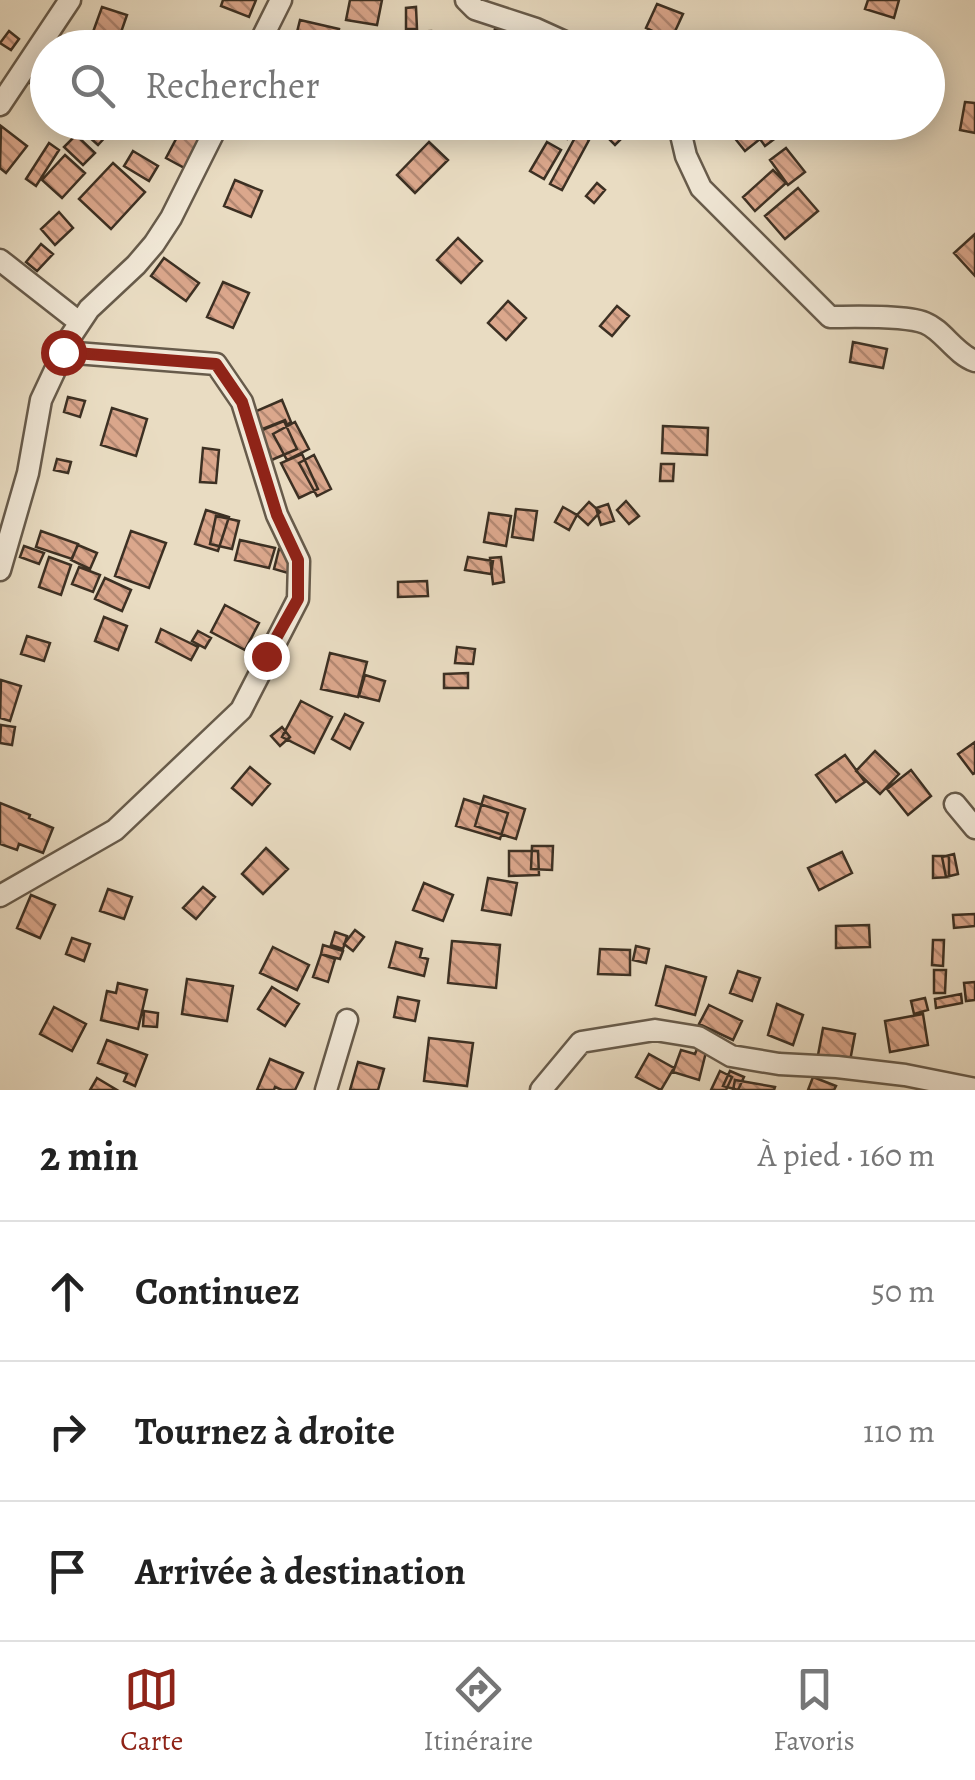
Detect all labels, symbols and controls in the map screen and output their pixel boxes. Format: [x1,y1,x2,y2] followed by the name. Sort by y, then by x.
[30,30,945,140] search box
[65,58,120,113] icon: search
[145,59,320,111] text: Rechercher
[41,330,87,376] route start
[244,634,290,680] route end
[40,1127,139,1184] text: 2 min
[758,1133,935,1177] text: À pied · 160 m
[40,1264,95,1319] icon: ahead
[135,1265,300,1317] text: Continuez
[871,1269,935,1313] text: 50 m
[40,1404,95,1459] icon: right
[135,1405,395,1457] text: Tournez à droite
[863,1409,935,1453] text: 110 m
[40,1544,95,1599] icon: arrive
[135,1545,466,1597] text: Arrivée à destination
[120,1662,183,1760] tab: Carte
[424,1662,533,1760] tab: Itinéraire
[773,1662,855,1760] tab: Favoris

